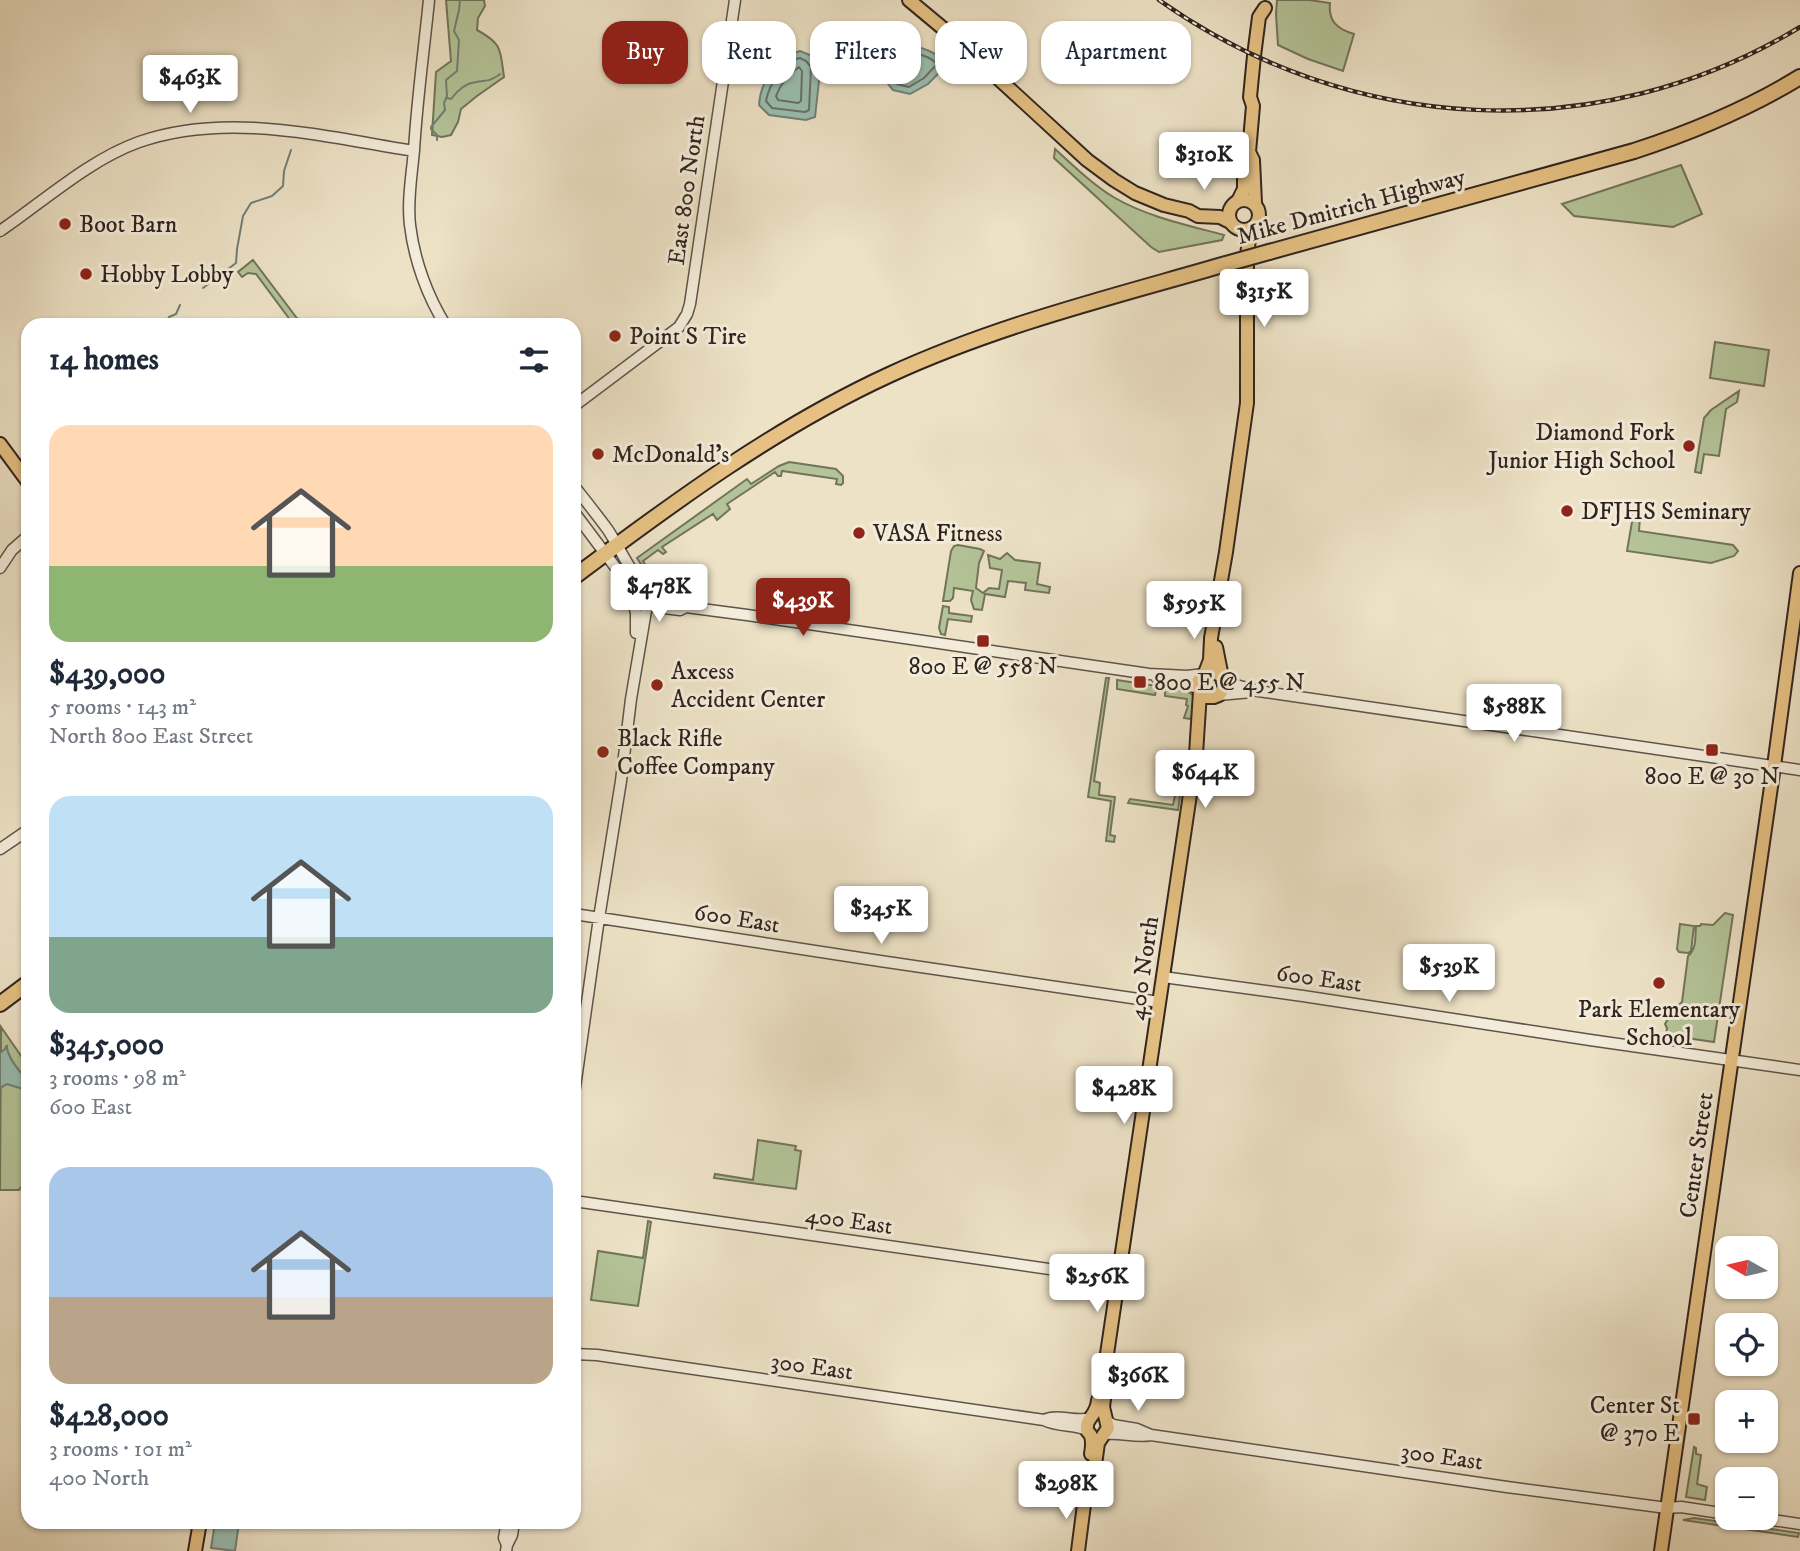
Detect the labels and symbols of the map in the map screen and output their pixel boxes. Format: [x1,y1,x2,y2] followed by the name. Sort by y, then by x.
[141,55,239,115] pin: $463K
[662,113,712,267] street label: East 800 North
[1155,132,1253,192] pin: $310K
[1234,162,1469,252] street label: Mike Dmitrich Highway
[79,210,178,240] place label: Boot Barn
[57,216,73,232] marker: Boot Barn
[100,260,234,290] place label: Hobby Lobby
[78,266,94,282] marker: Hobby Lobby
[1215,270,1313,329] pin: $315K
[629,322,746,352] place label: Point S Tire
[607,328,623,344] marker: Point S Tire
[1486,418,1676,476] place label: Diamond Fork Junior High School
[1681,438,1697,454] marker: Diamond Fork Junior High School
[612,440,729,470] place label: McDonald's
[590,446,606,462] marker: McDonald's
[1581,497,1751,527] place label: DFJHS Seminary
[1559,503,1575,519] marker: DFJHS Seminary
[872,519,1002,549] place label: VASA Fitness
[851,525,867,541] marker: VASA Fitness
[610,564,708,624] pin: $478K
[754,578,852,638] pin: $439K
[1145,582,1243,641] pin: $595K
[975,633,991,649] marker: 800 E @ 558 N
[908,652,1058,682] place label: 800 E @ 558 N
[671,657,825,715] place label: Axcess Accident Center
[1154,668,1305,698] place label: 800 E @ 455 N
[1132,674,1148,690] marker: 800 E @ 455 N
[649,677,665,693] marker: Axcess Accident Center
[1465,684,1563,744] pin: $588K
[617,724,775,782] place label: Black Rifle Coffee Company
[1704,742,1720,758] marker: 800 E @ 30 N
[595,744,611,760] marker: Black Rifle Coffee Company
[1156,750,1254,810] pin: $644K
[1644,762,1780,792] place label: 800 E @ 30 N
[832,886,930,946] pin: $345K
[692,897,782,941] street label: 600 East
[1122,914,1166,1022] street label: 400 North
[1400,944,1498,1004] pin: $539K
[1274,958,1364,1000] street label: 600 East
[1651,975,1667,991] marker: Park Elementary School
[1578,995,1741,1053] place label: Park Elementary School
[1075,1066,1173,1126] pin: $428K
[1673,1090,1721,1220] street label: Center Street
[803,1200,895,1242] street label: 400 East
[1715,1236,1778,1298] north arrow
[1048,1254,1146,1314] pin: $256K
[769,1346,855,1388] street label: 300 East
[1089,1354,1187,1413] pin: $366K
[1590,1391,1680,1449] place label: Center St @ 370 E
[1686,1411,1702,1427] marker: Center St @ 370 E
[1399,1436,1485,1478] street label: 300 East
[1017,1462,1115,1521] pin: $298K

